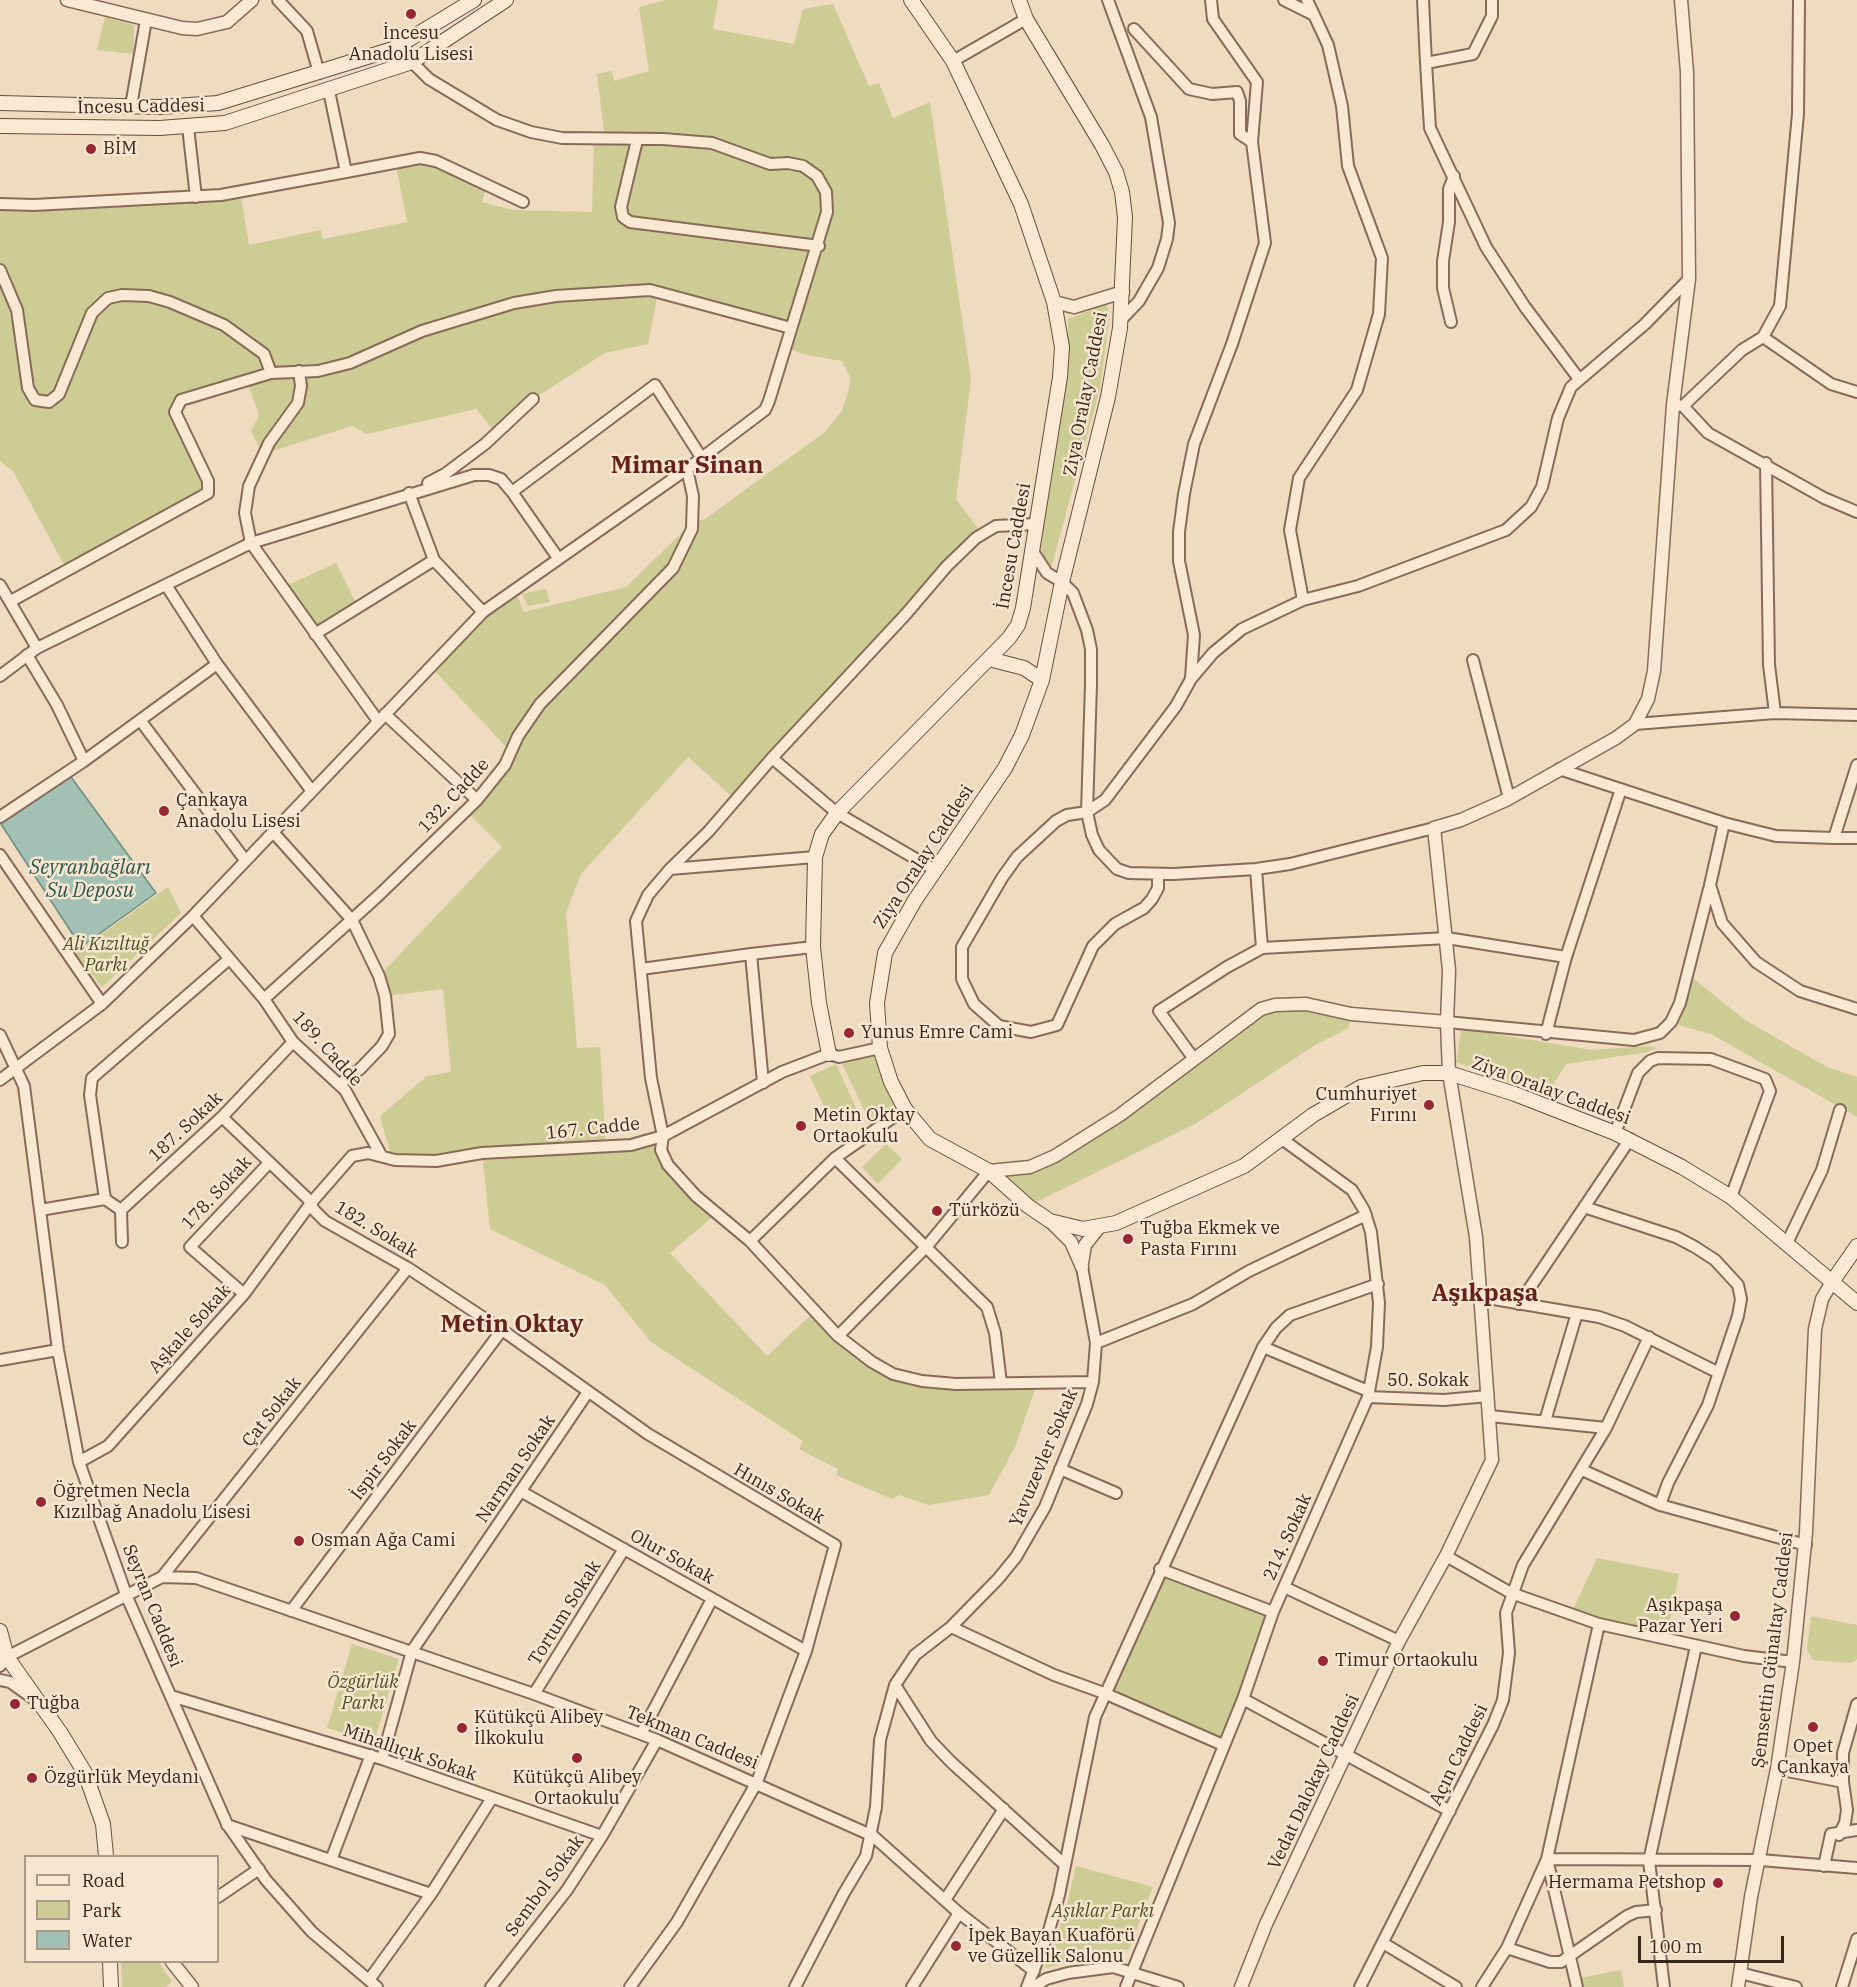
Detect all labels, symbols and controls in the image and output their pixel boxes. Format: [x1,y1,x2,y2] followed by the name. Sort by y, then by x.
[404,7,418,21] marker: İncesu Anadolu Lisesi
[349,23,473,66] place label: İncesu Anadolu Lisesi
[77,95,205,119] street label: İncesu Caddesi
[103,138,137,160] place label: BİM
[84,142,98,156] marker: BİM
[1059,310,1113,478] street label: Ziya Oralay Caddesi
[611,452,763,480] district label: Mimar Sinan
[992,481,1036,611] street label: İncesu Caddesi
[414,754,494,838] street label: 132. Cadde
[869,781,979,933] street label: Ziya Oralay Caddesi
[176,790,301,832] place label: Çankaya Anadolu Lisesi
[157,804,171,818] marker: Çankaya Anadolu Lisesi
[29,856,151,903] water label: Seyranbağları Su Deposu
[63,934,149,976] park label: Ali Kızıltuğ Parkı
[287,1007,367,1091] street label: 189. Cadde
[861,1022,1013,1044] place label: Yunus Emre Cami
[842,1026,856,1040] marker: Yunus Emre Cami
[1469,1052,1633,1130] street label: Ziya Oralay Caddesi
[1316,1084,1417,1126] place label: Cumhuriyet Fırını
[145,1087,227,1167] street label: 187. Sokak
[1422,1098,1436,1112] marker: Cumhuriyet Fırını
[813,1105,915,1148] place label: Metin Oktay Ortaokulu
[545,1113,641,1145] street label: 167. Cadde
[794,1119,808,1133] marker: Metin Oktay Ortaokulu
[177,1152,257,1234] street label: 178. Sokak
[331,1197,421,1263] street label: 182. Sokak
[949,1200,1020,1222] place label: Türközü
[930,1204,944,1218] marker: Türközü
[1140,1218,1280,1260] place label: Tuğba Ekmek ve Pasta Fırını
[1121,1232,1135,1246] marker: Tuğba Ekmek ve Pasta Fırını
[144,1280,236,1378] street label: Aşkale Sokak
[1432,1280,1538,1308] district label: Aşıkpaşa
[441,1311,583,1339] district label: Metin Oktay
[1387,1370,1469,1392] street label: 50. Sokak
[238,1373,306,1451] street label: Çat Sokak
[1005,1386,1083,1530] street label: Yavuzevler Sokak
[472,1411,560,1527] street label: Narman Sokak
[347,1415,421,1505] street label: İspir Sokak
[730,1459,828,1529] street label: Hınıs Sokak
[53,1481,251,1524] place label: Öğretmen Necla Kızılbağ Anadolu Lisesi
[1259,1490,1317,1584] street label: 214. Sokak
[34,1495,48,1509] marker: Öğretmen Necla Kızılbağ Anadolu Lisesi
[626,1525,718,1589] street label: Olur Sokak
[311,1530,456,1552] place label: Osman Ağa Cami
[1748,1531,1798,1769] street label: Şemsettin Günaltay Caddesi
[292,1534,306,1548] marker: Osman Ağa Cami
[118,1541,186,1671] street label: Seyran Caddesi
[524,1557,606,1669] street label: Tortum Sokak
[1638,1595,1723,1638] place label: Aşıkpaşa Pazar Yeri
[1728,1609,1742,1623] marker: Aşıkpaşa Pazar Yeri
[1335,1650,1478,1672] place label: Timur Ortaokulu
[1316,1654,1330,1668] marker: Timur Ortaokulu
[327,1672,399,1714] park label: Özgürlük Parkı
[1264,1691,1364,1873] street label: Vedat Dalokay Caddesi
[27,1693,80,1715] place label: Tuğba
[8,1697,22,1711] marker: Tuğba
[1425,1701,1493,1809] street label: Açın Caddesi
[623,1702,761,1774] street label: Tekman Caddesi
[474,1707,603,1750] place label: Kütükçü Alibey İlkokulu
[340,1720,480,1786] street label: Mihallıçık Sokak
[1806,1720,1820,1734] marker: Opet Çankaya
[455,1721,469,1735] marker: Kütükçü Alibey İlkokulu
[1777,1736,1849,1778] place label: Opet Çankaya
[570,1751,584,1765] marker: Kütükçü Alibey Ortaokulu
[44,1767,199,1789] place label: Özgürlük Meydanı
[512,1767,642,1810] place label: Kütükçü Alibey Ortaokulu
[25,1771,39,1785] marker: Özgürlük Meydanı
[501,1831,589,1941] street label: Sembol Sokak
[24,1855,219,1963] legend
[82,1869,125,1892] text: Road
[1548,1872,1706,1894] place label: Hermama Petshop
[1711,1876,1725,1890] marker: Hermama Petshop
[82,1899,121,1922] text: Park
[1052,1901,1154,1923] park label: Aşıklar Parkı
[1641,1924,1786,1962] scale bar
[968,1925,1135,1968] place label: İpek Bayan Kuaförü ve Güzellik Salonu
[82,1929,132,1952] text: Water
[1649,1935,1703,1958] text: 100 m
[949,1939,963,1953] marker: İpek Bayan Kuaförü ve Güzellik Salonu

